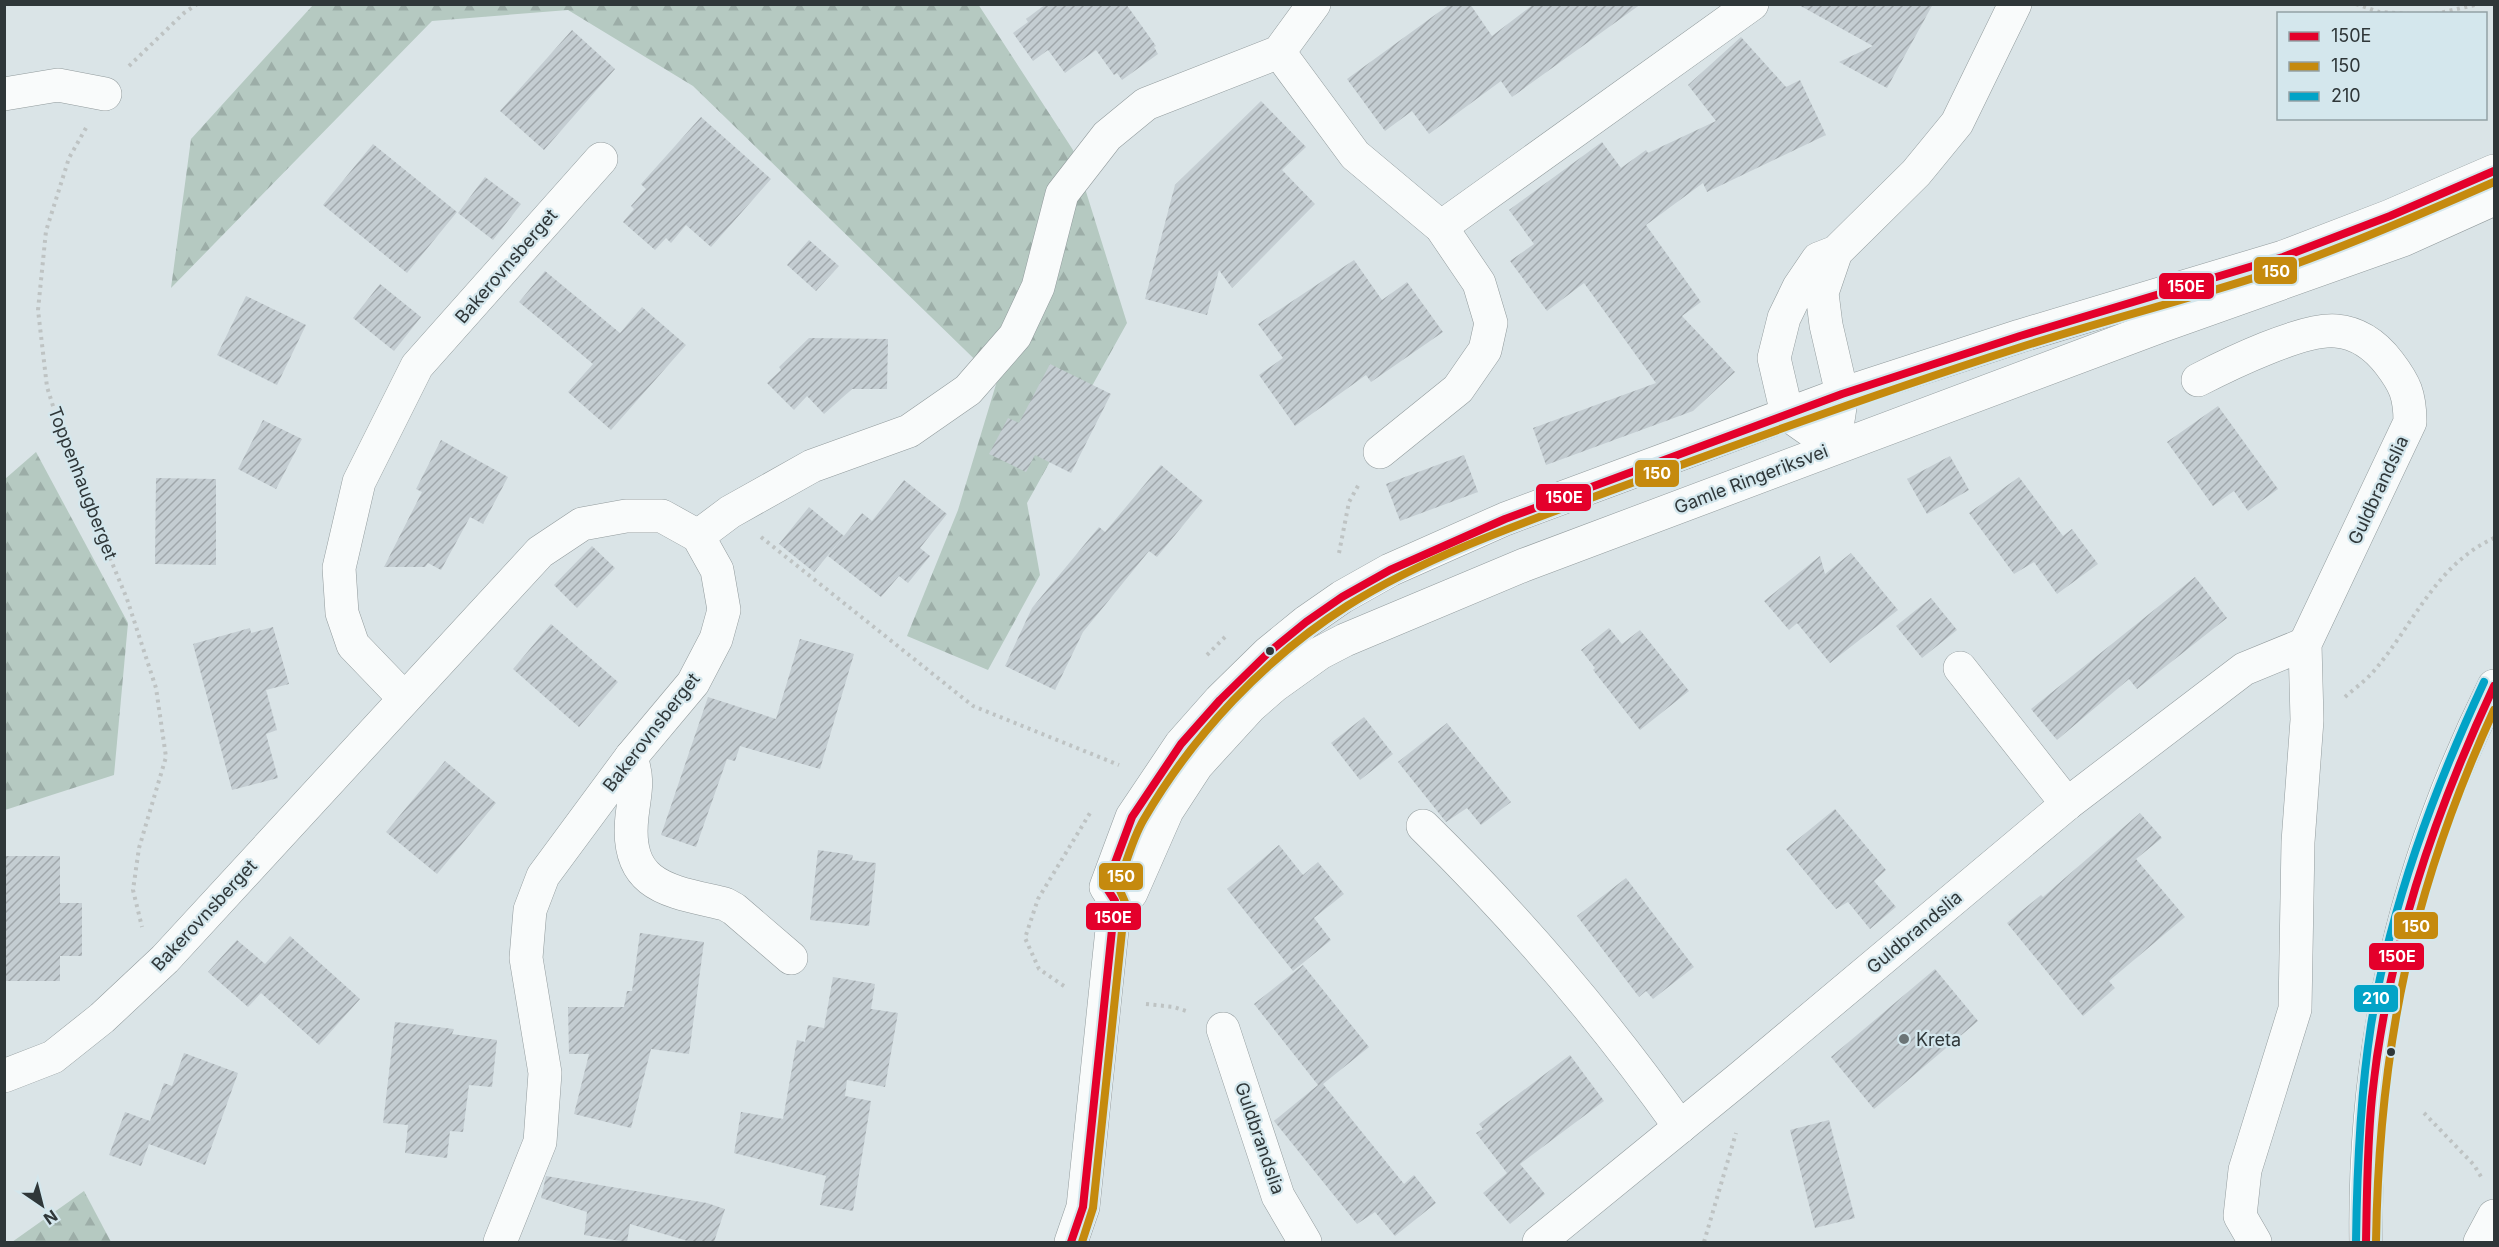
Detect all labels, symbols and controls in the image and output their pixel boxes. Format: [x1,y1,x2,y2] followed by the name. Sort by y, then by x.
[2277,12,2487,120] legend
[2331,25,2371,46] text: 150E
[2331,55,2361,76] text: 150
[2331,85,2361,106] text: 210
[451,205,561,327] street label: Bakerovnsberget
[2253,256,2298,285] line badge: 150
[2262,261,2290,281] text: 150
[2158,272,2215,300] line badge: 150E
[2167,276,2205,296] text: 150E
[44,404,122,562] street label: Toppenhaugberget
[2344,432,2412,548] street label: Guldbrandslia
[1671,440,1831,518] street label: Gamle Ringeriksvei
[1634,459,1680,488] line badge: 150
[1643,463,1671,483] text: 150
[1535,483,1592,512] line badge: 150E
[1545,487,1583,507] text: 150E
[1264,645,1276,657] unlabelled marker
[598,669,704,795] street label: Bakerovnsberget
[147,855,261,975] street label: Bakerovnsberget
[1098,862,1144,891] line badge: 150
[1107,866,1135,886] text: 150
[1862,886,1966,978] street label: Guldbrandslia
[1085,902,1142,931] line badge: 150E
[1094,907,1132,927] text: 150E
[2393,911,2439,940] line badge: 150
[2402,916,2430,936] text: 150
[2368,942,2425,971] line badge: 150E
[2378,946,2416,966] text: 150E
[2353,984,2399,1013] line badge: 210
[2362,988,2390,1008] text: 210
[1916,1029,1961,1050] place label: Kreta
[1897,1032,1911,1046] marker: Kreta
[2385,1046,2397,1058] unlabelled marker
[1231,1079,1289,1197] street label: Guldbrandslia
[12,1175,72,1235] north arrow
[40,1206,61,1229] text: N

